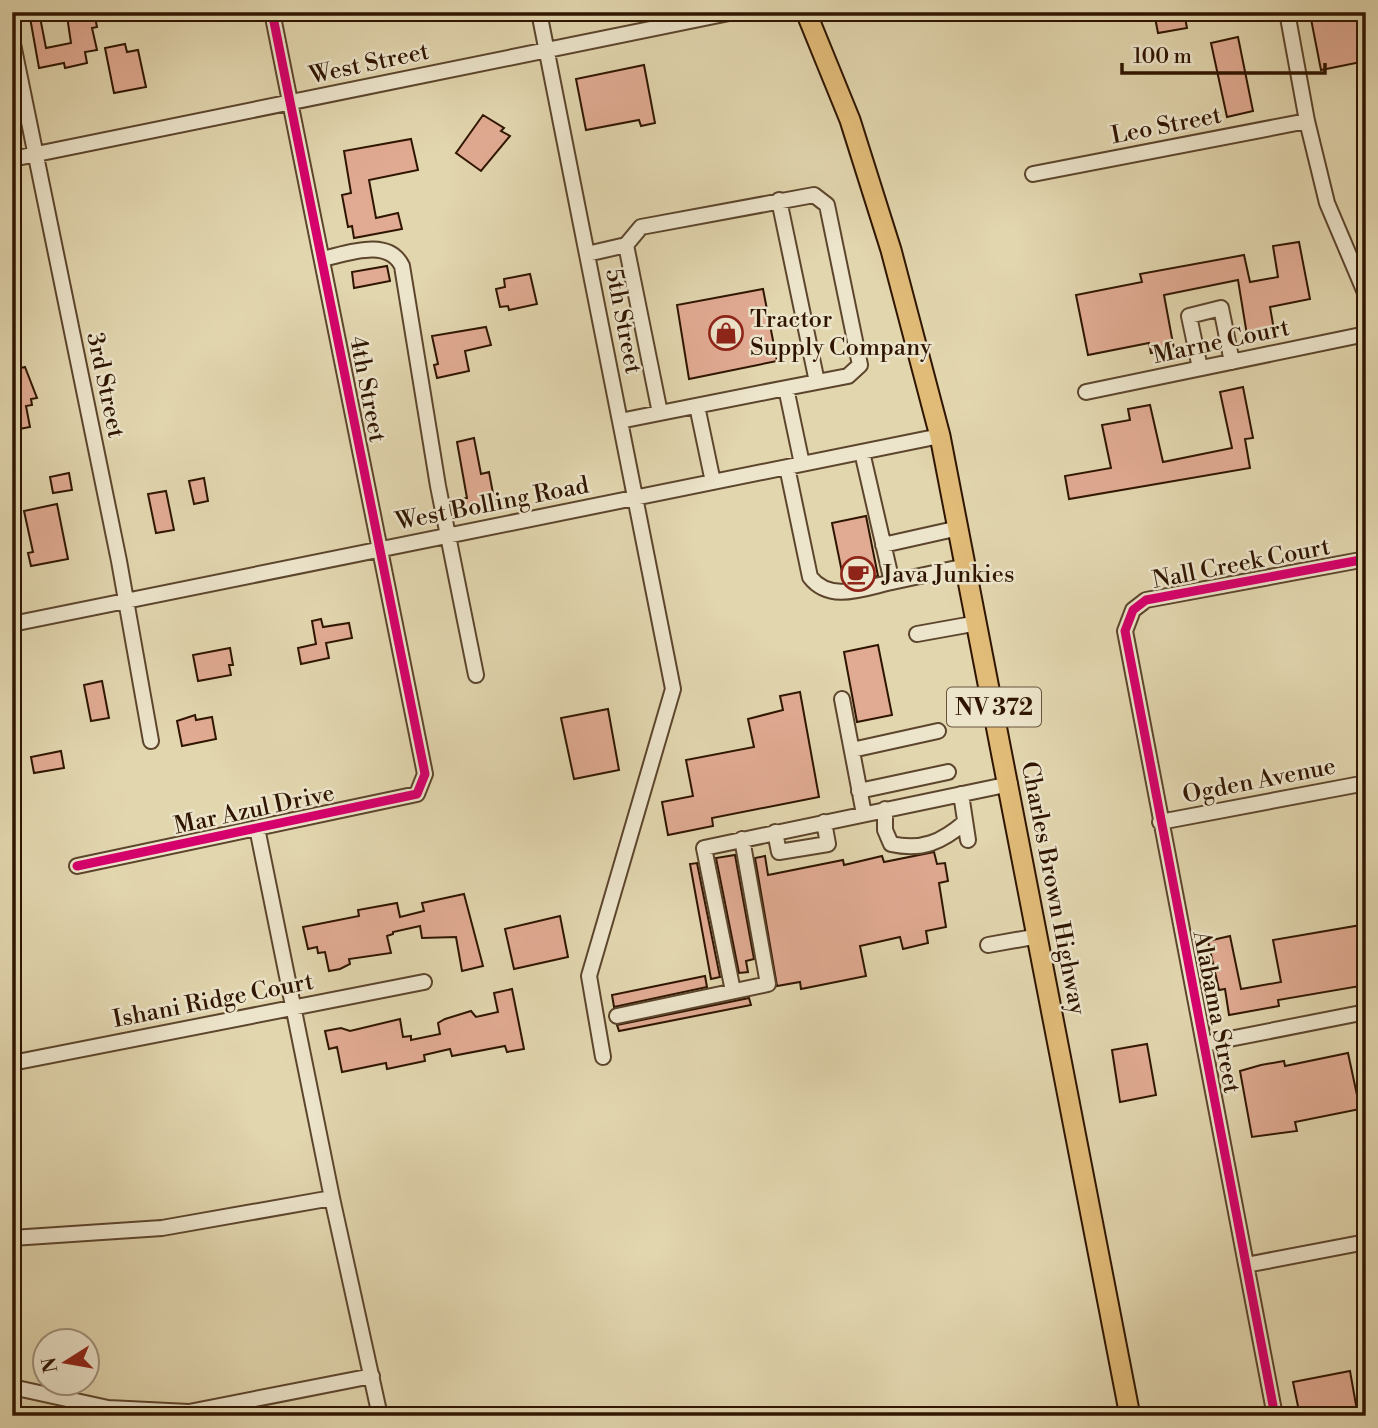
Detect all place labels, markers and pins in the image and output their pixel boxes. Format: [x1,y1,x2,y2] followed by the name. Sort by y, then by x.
[750,305,932,363] place label: Tractor Supply Company
[707,314,745,352] shop icon: Tractor Supply Company
[839,555,877,593] cafe icon: Java Junkies
[881,560,1014,590] place label: Java Junkies

